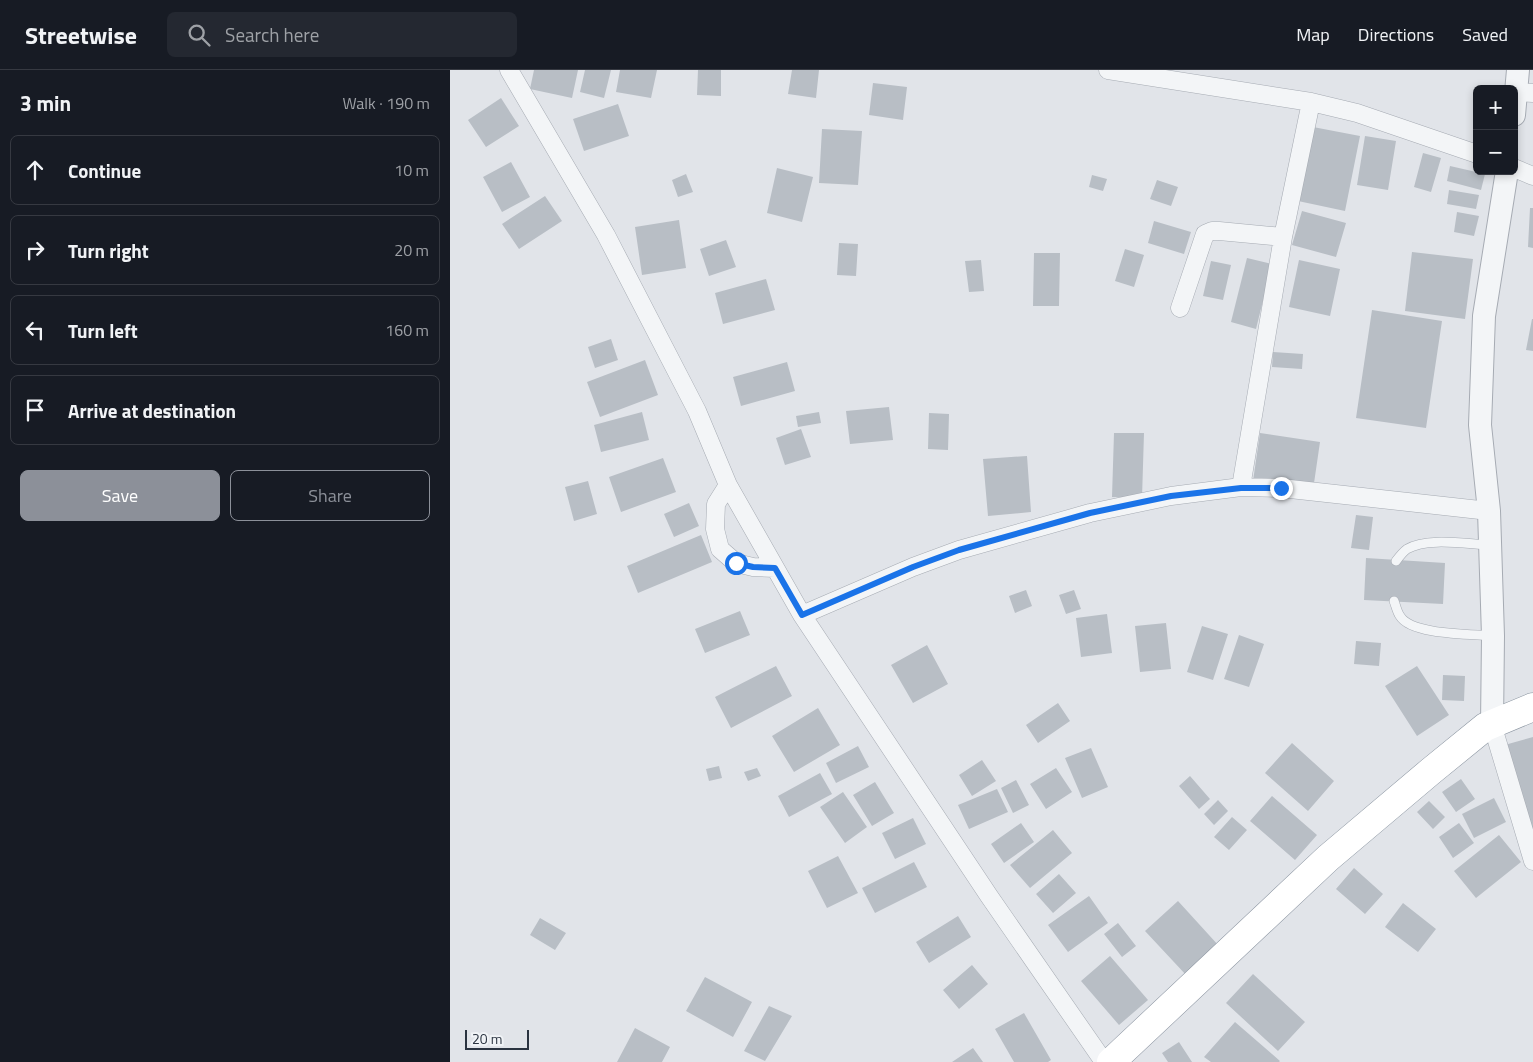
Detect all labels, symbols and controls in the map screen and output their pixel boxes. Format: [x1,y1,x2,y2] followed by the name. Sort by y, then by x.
[167,12,517,57] search box
[25,17,137,53] text: Streetwise
[225,20,319,49] text: Search here
[185,21,213,49] icon: search
[1296,21,1330,48] text: Map
[1358,21,1434,48] text: Directions
[1462,21,1508,48] text: Saved
[1473,85,1518,175] map controls
[1473,85,1518,130] button: +
[20,87,71,119] text: 3 min
[342,91,430,115] text: Walk · 190 m
[1473,130,1518,175] button: −
[21,156,49,184] icon: ahead
[68,156,141,185] text: Continue
[394,158,429,182] text: 10 m
[21,236,49,264] icon: right
[68,236,149,265] text: Turn right
[394,238,429,262] text: 20 m
[21,316,49,344] icon: left
[68,316,138,345] text: Turn left
[385,318,429,342] text: 160 m
[21,396,49,424] icon: arrive
[68,396,236,425] text: Arrive at destination
[20,470,220,521] button: Save
[230,470,430,521] button: Share
[1270,477,1293,500] route end
[725,552,748,575] route start
[465,1027,529,1050] scale bar
[472,1028,502,1049] text: 20 m

